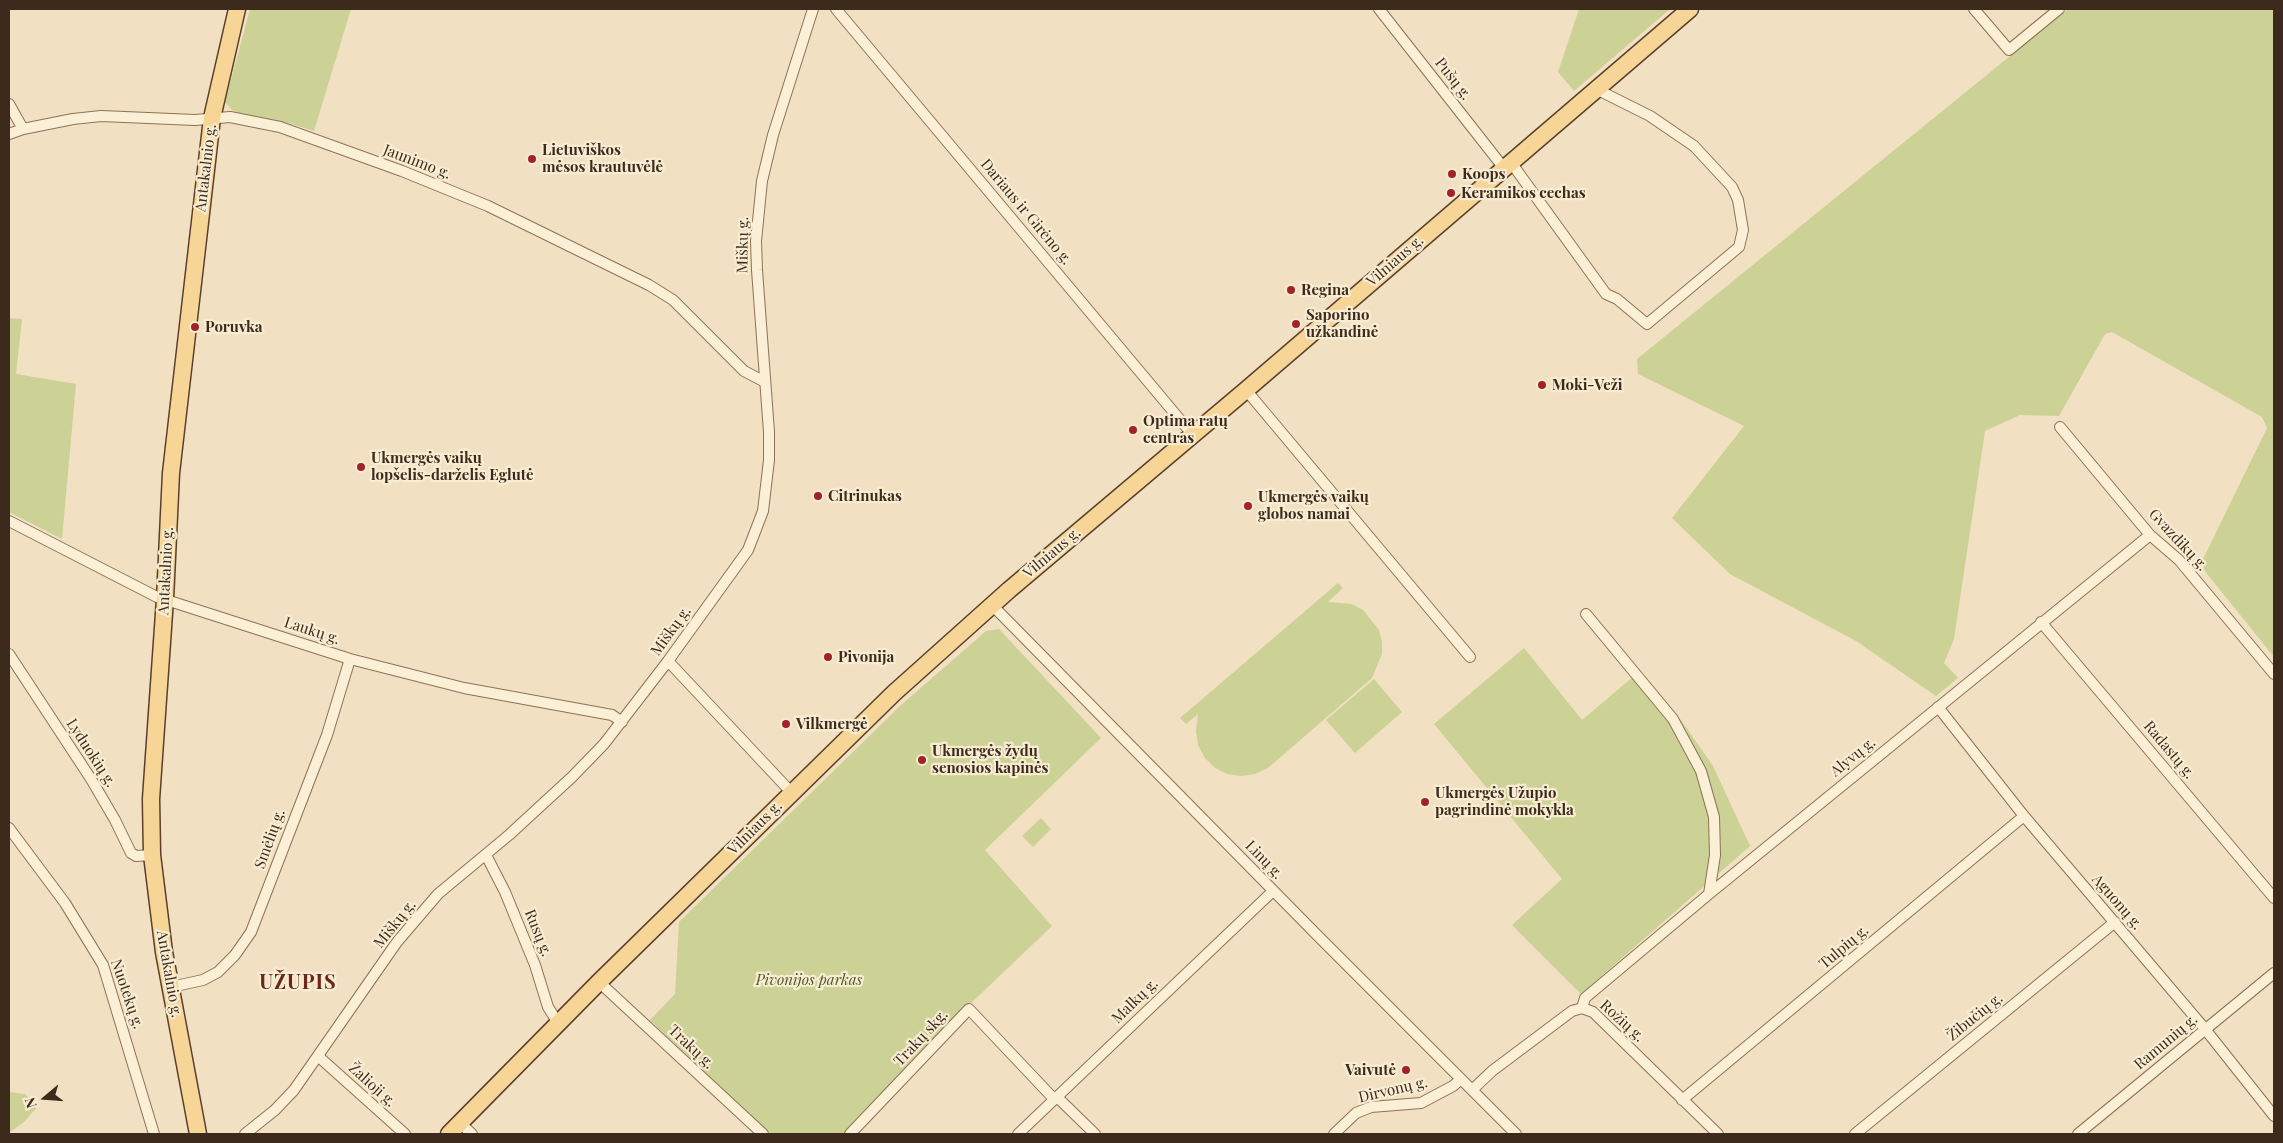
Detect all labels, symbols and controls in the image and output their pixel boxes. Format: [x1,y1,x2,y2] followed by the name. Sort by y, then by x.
[1431,54,1475,104] street label: Pušų g.
[192,123,220,213] street label: Antakalnio g.
[381,141,453,183] street label: Jaunimo g.
[542,141,663,176] place label: Lietuviškos mėsos krautuvėlė
[526,153,538,165] marker: Lietuviškos mėsos krautuvėlė
[977,156,1075,268] street label: Dariaus ir Girėno g.
[1462,165,1505,183] place label: Koops
[1446,168,1458,180] marker: Koops
[1461,184,1586,202] place label: Keramikos cechas
[1445,187,1457,199] marker: Keramikos cechas
[734,217,752,273] street label: Miškų g.
[1363,231,1427,291] street label: Vilniaus g.
[1301,281,1349,299] place label: Regina
[1285,284,1297,296] marker: Regina
[1306,306,1378,341] place label: Saporino užkandinė
[205,318,263,336] place label: Poruvka
[1290,318,1302,330] marker: Saporino užkandinė
[189,321,201,333] marker: Poruvka
[1552,376,1623,394] place label: Moki-Veži
[1536,379,1548,391] marker: Moki-Veži
[1143,412,1228,447] place label: Optima ratų centras
[1127,424,1139,436] marker: Optima ratų centras
[371,449,534,484] place label: Ukmergės vaikų lopšelis-darželis Eglutė
[355,461,367,473] marker: Ukmergės vaikų lopšelis-darželis Eglutė
[828,487,902,505] place label: Citrinukas
[1258,488,1369,523] place label: Ukmergės vaikų globos namai
[812,490,824,502] marker: Citrinukas
[1242,500,1254,512] marker: Ukmergės vaikų globos namai
[2145,505,2211,575] street label: Gvazdikų g.
[1020,524,1084,582] street label: Vilniaus g.
[155,527,177,615] street label: Antakalnio g.
[647,603,695,659] street label: Miškų g.
[282,614,342,648] street label: Laukų g.
[838,648,894,666] place label: Pivonija
[822,651,834,663] marker: Pivonija
[796,715,868,733] place label: Vilkmergė
[62,716,120,790] street label: Lyduokių g.
[780,718,792,730] marker: Vilkmergė
[2140,718,2198,782] street label: Radastų g.
[1827,733,1879,781] street label: Alyvų g.
[932,742,1049,777] place label: Ukmergės žydų senosios kapinės
[916,754,928,766] marker: Ukmergės žydų senosios kapinės
[1435,784,1574,819] place label: Ukmergės Užupio pagrindinė mokykla
[1419,796,1431,808] marker: Ukmergės Užupio pagrindinė mokykla
[724,797,786,859] street label: Vilniaus g.
[251,807,289,871] street label: Smėlių g.
[1241,837,1287,883] street label: Linų g.
[2088,871,2146,933] street label: Aguonų g.
[370,896,420,952] street label: Miškų g.
[520,907,556,959] street label: Rusų g.
[1816,921,1872,973] street label: Tulpių g.
[152,929,186,1019] street label: Antakalnio g.
[107,957,147,1031] street label: Nuotekų g.
[258,971,338,995] district label: UŽUPIS
[756,971,862,989] park label: Pivonijos parkas
[1108,975,1162,1027] street label: Malkų g.
[1944,989,2006,1045] street label: Žibučių g.
[1596,996,1648,1046] street label: Rožių g.
[890,1006,952,1070] street label: Trakų skg.
[2131,1010,2201,1074] street label: Ramunių g.
[664,1021,718,1073] street label: Trakų g.
[345,1059,399,1111] street label: Žalioji g.
[1345,1061,1396,1079] place label: Vaivutė
[1400,1064,1412,1076] marker: Vaivutė
[20,1073,70,1123] north arrow
[1357,1073,1429,1107] street label: Dirvonų g.
[20,1095,41,1111] text: N

